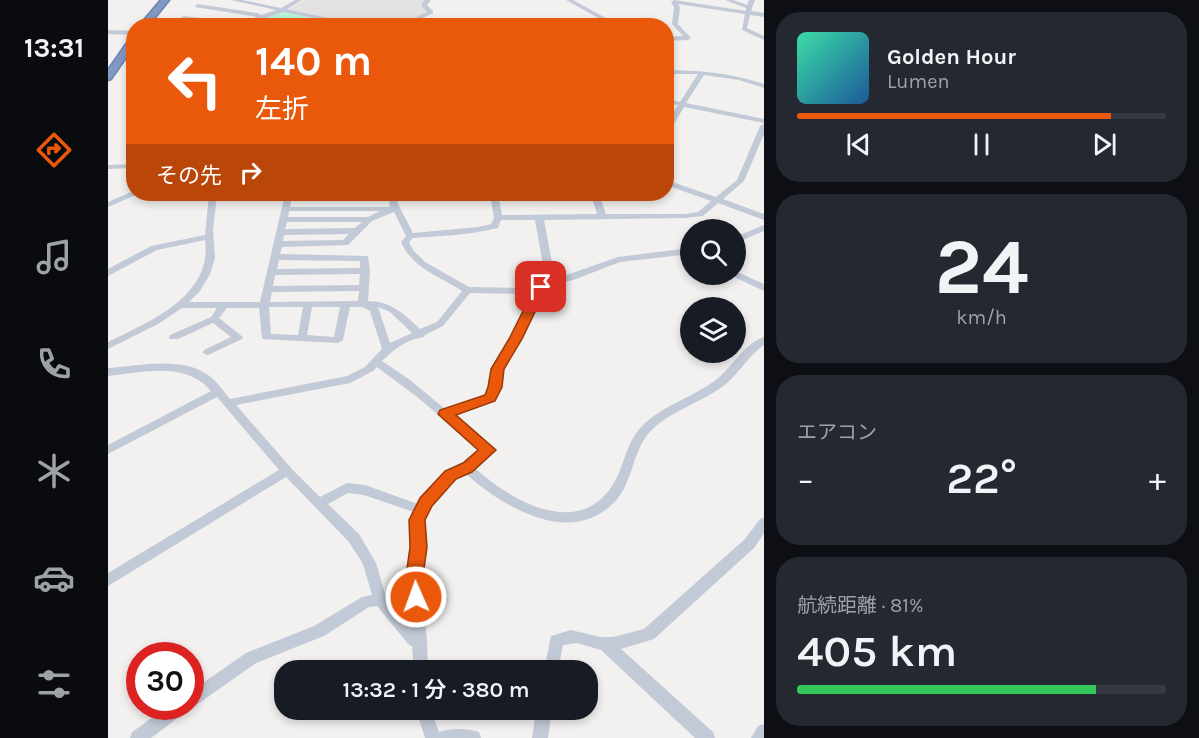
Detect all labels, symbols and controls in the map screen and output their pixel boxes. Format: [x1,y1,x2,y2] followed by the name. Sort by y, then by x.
[24,32,84,64] text: 13:31
[255,36,372,86] text: 140 m
[156,42,234,120] icon: left
[887,44,1016,70] text: Golden Hour
[887,70,950,93] text: Lumen
[255,93,309,125] text: 左折
[842,128,875,161] icon: previous
[965,128,998,161] icon: pause
[1088,128,1121,161] icon: next
[33,129,75,171] icon: directions
[234,156,267,189] icon: right
[156,163,222,189] text: その先
[680,219,746,363] map controls
[680,219,746,285] button: search
[935,221,1028,313] text: 24
[33,236,75,278] icon: music
[515,261,566,312] pin
[524,270,557,303] icon: arrive
[680,297,746,363] button: layers
[956,306,1007,329] text: km/h
[33,343,75,385] icon: phone
[797,421,877,444] text: エアコン
[33,450,75,492] icon: climate
[946,452,1017,504] text: 22°
[797,460,814,498] text: −
[1149,460,1166,498] text: +
[33,557,75,599] icon: car
[384,565,448,629] position arrow
[797,594,923,617] text: 航続距離 · 81%
[797,625,957,677] text: 405 km
[126,642,204,720] speed limit sign: 30
[33,663,75,705] icon: filters
[342,677,530,703] text: 13:32 · 1 分 · 380 m

